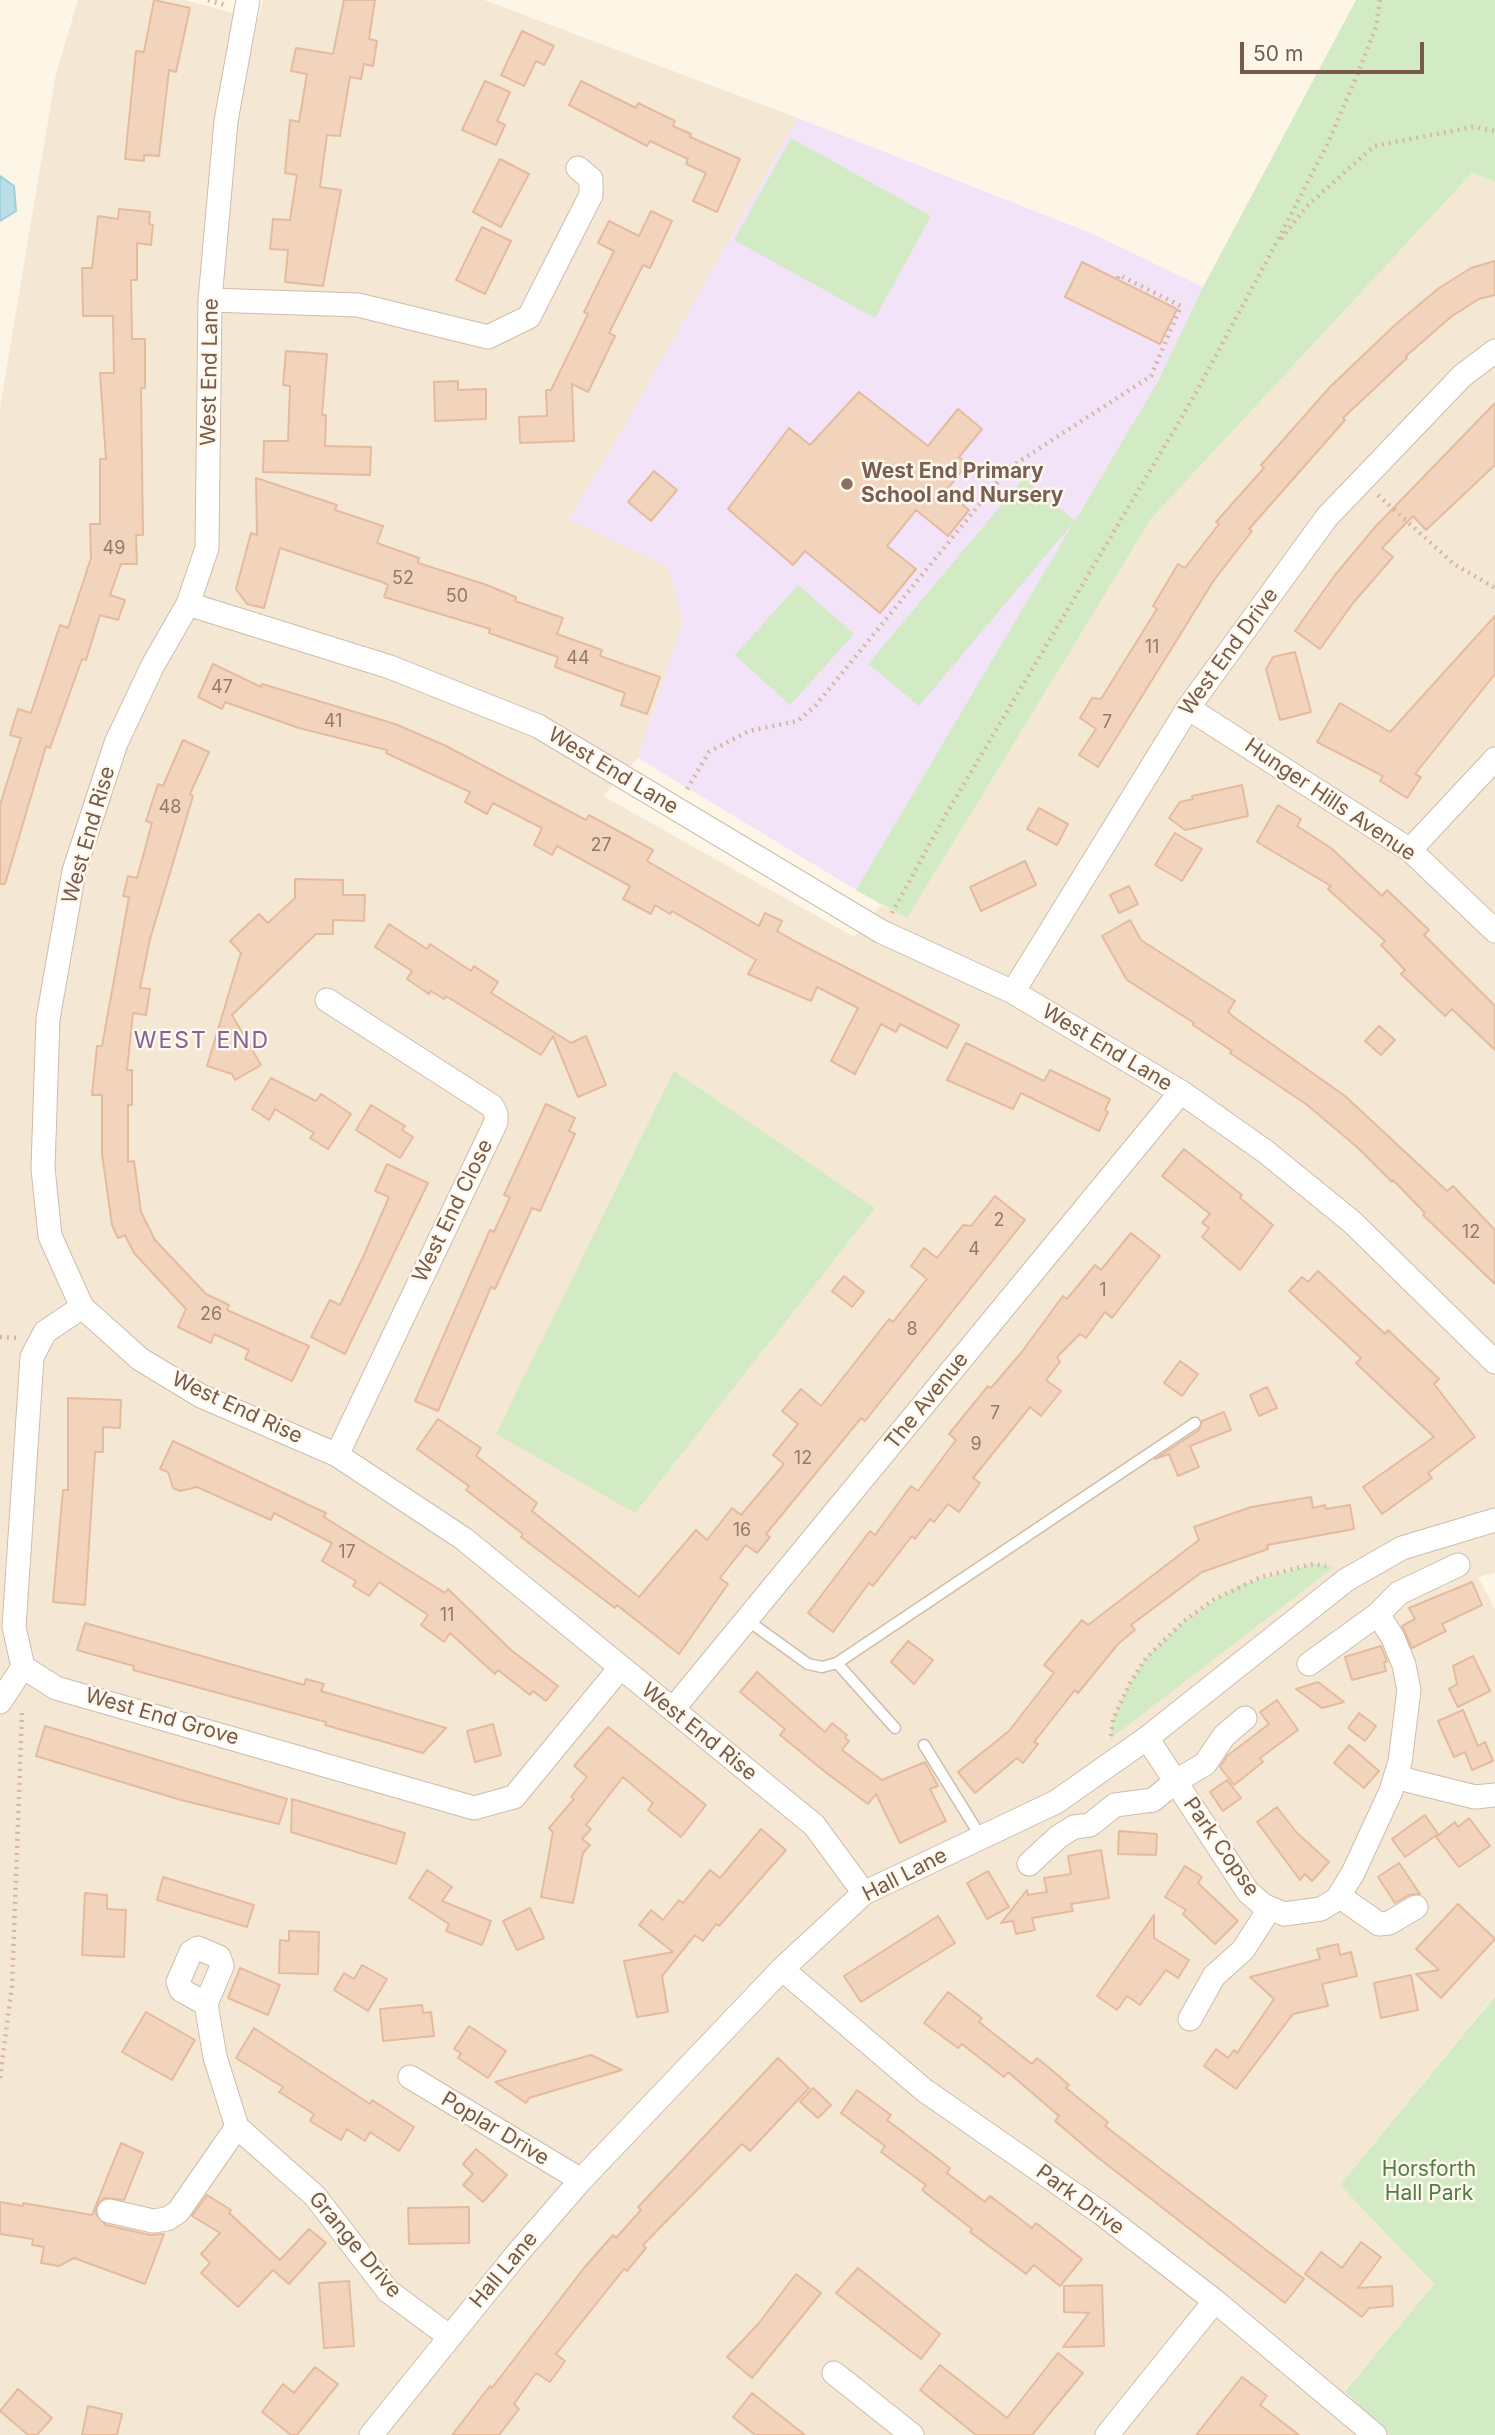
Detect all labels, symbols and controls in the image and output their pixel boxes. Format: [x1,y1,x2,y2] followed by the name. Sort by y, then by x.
[1243,28,1427,72] scale bar
[1253,41,1303,66] text: 50 m
[196,298,224,446] street label: West End Lane
[861,459,1064,509] place label: West End Primary School and Nursery
[839,476,855,492] marker: West End Primary School and Nursery
[103,538,125,560] house number: 49
[392,568,414,590] house number: 52
[1174,583,1284,721] street label: West End Drive
[446,586,468,608] house number: 50
[1145,637,1159,659] house number: 11
[566,648,590,670] house number: 44
[211,677,233,699] house number: 47
[324,711,342,733] house number: 41
[1102,712,1112,734] house number: 7
[543,722,683,820] street label: West End Lane
[1240,733,1420,867] street label: Hunger Hills Avenue
[57,764,121,906] street label: West End Rise
[159,797,181,819] house number: 48
[590,835,612,857] house number: 27
[1037,999,1177,1097] street label: West End Lane
[135,1027,269,1055] district label: WEST END
[408,1135,498,1287] street label: West End Close
[994,1210,1004,1232] house number: 2
[1462,1222,1480,1244] house number: 12
[968,1239,980,1261] house number: 4
[1099,1280,1107,1302] house number: 1
[200,1304,222,1326] house number: 26
[906,1319,918,1341] house number: 8
[880,1347,974,1455] street label: The Avenue
[168,1367,306,1449] street label: West End Rise
[990,1403,1000,1425] house number: 7
[970,1434,982,1456] house number: 9
[794,1448,812,1470] house number: 12
[733,1520,751,1542] house number: 16
[338,1542,356,1564] house number: 17
[440,1605,454,1627] house number: 11
[636,1678,762,1786] street label: West End Rise
[82,1683,242,1751] street label: West End Grove
[1178,1793,1264,1901] street label: Park Copse
[858,1843,952,1907] street label: Hall Lane
[436,2087,554,2171] street label: Poplar Drive
[1382,2157,1476,2207] park label: Horsforth Hall Park
[1031,2160,1129,2240] street label: Park Drive
[303,2187,407,2303] street label: Grange Drive
[465,2227,543,2313] street label: Hall Lane

